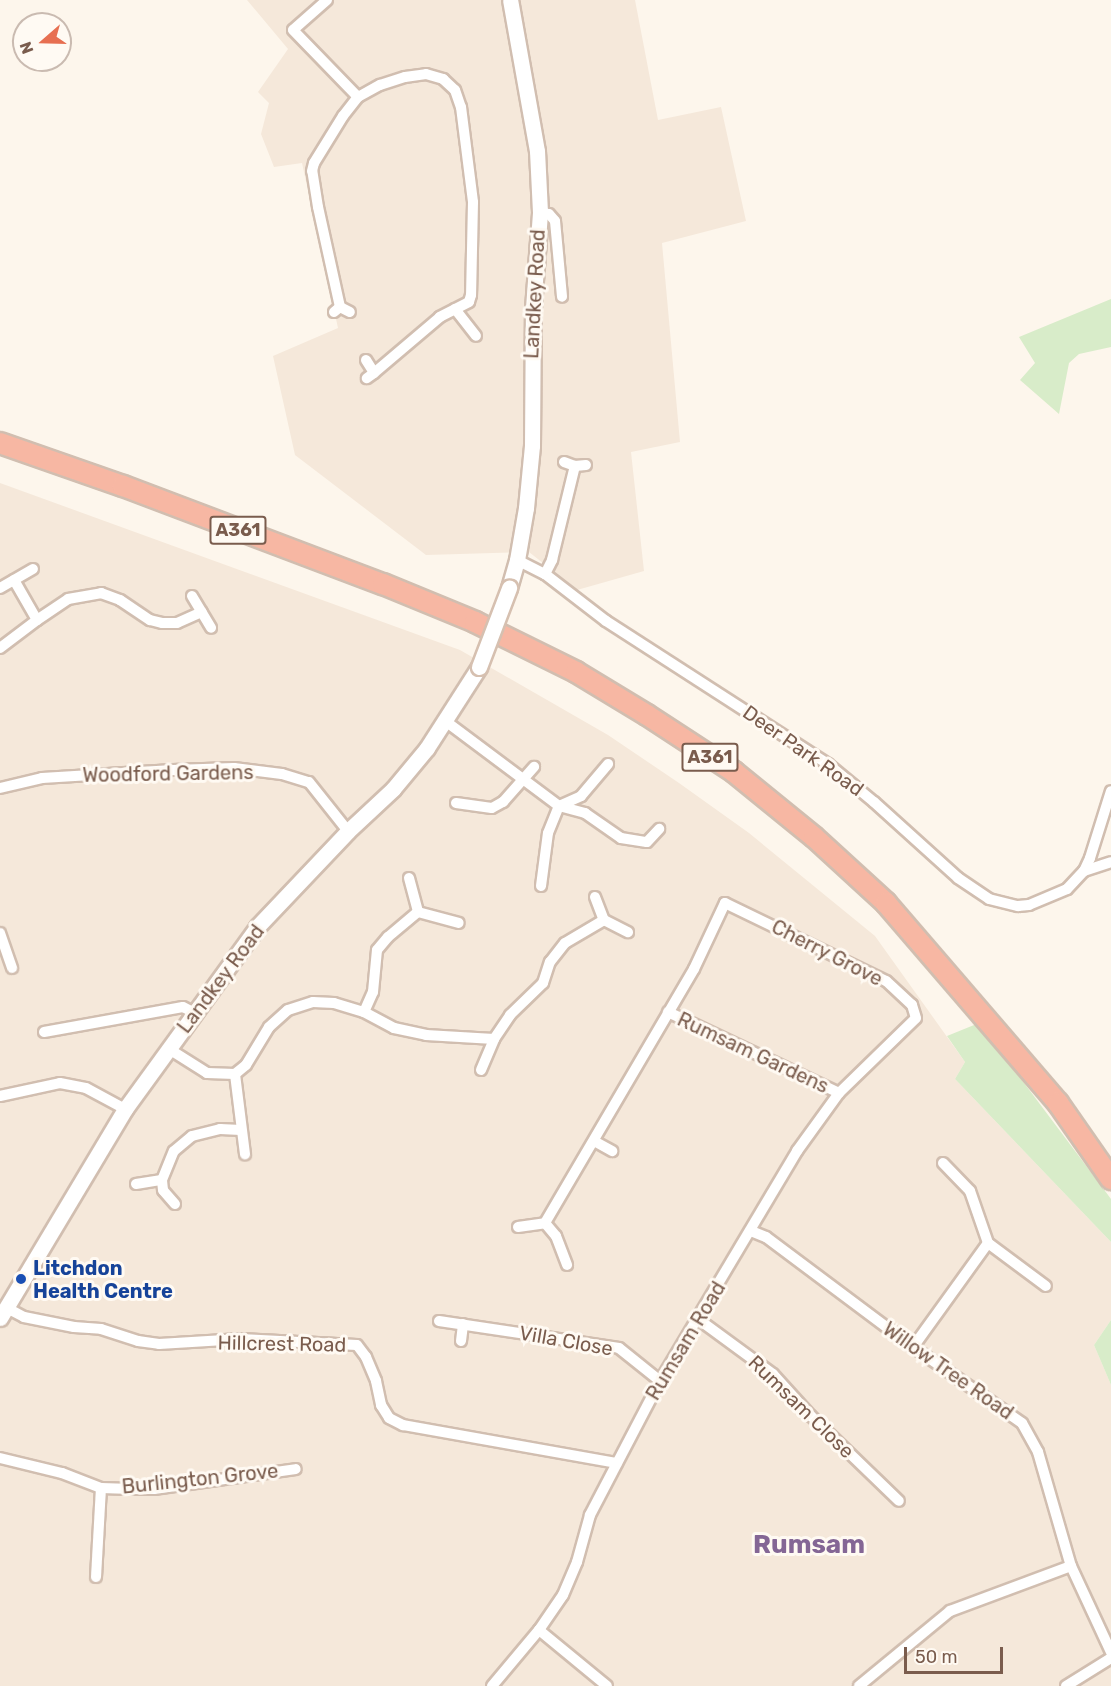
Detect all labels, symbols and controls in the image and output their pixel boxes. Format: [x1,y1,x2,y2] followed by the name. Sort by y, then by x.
[12,12,72,72] north arrow
[16,39,37,56] text: N
[520,228,550,360] street label: Landkey Road
[208,515,268,545] road number: A361
[738,700,868,802] street label: Deer Park Road
[680,742,740,772] road number: A361
[82,761,254,787] street label: Woodford Gardens
[767,915,887,991] street label: Cherry Grove
[172,920,270,1038] street label: Landkey Road
[673,1007,833,1099] street label: Rumsam Gardens
[33,1256,173,1303] place label: Litchdon Health Centre
[14,1272,28,1286] marker: Litchdon Health Centre
[641,1277,731,1405] street label: Rumsam Road
[878,1317,1018,1425] street label: Willow Tree Road
[517,1321,615,1361] street label: Villa Close
[217,1331,347,1357] street label: Hillcrest Road
[743,1350,859,1464] street label: Rumsam Close
[121,1459,279,1499] street label: Burlington Grove
[753,1529,865,1561] district label: Rumsam
[907,1635,1006,1673] scale bar
[915,1646,958,1668] text: 50 m

